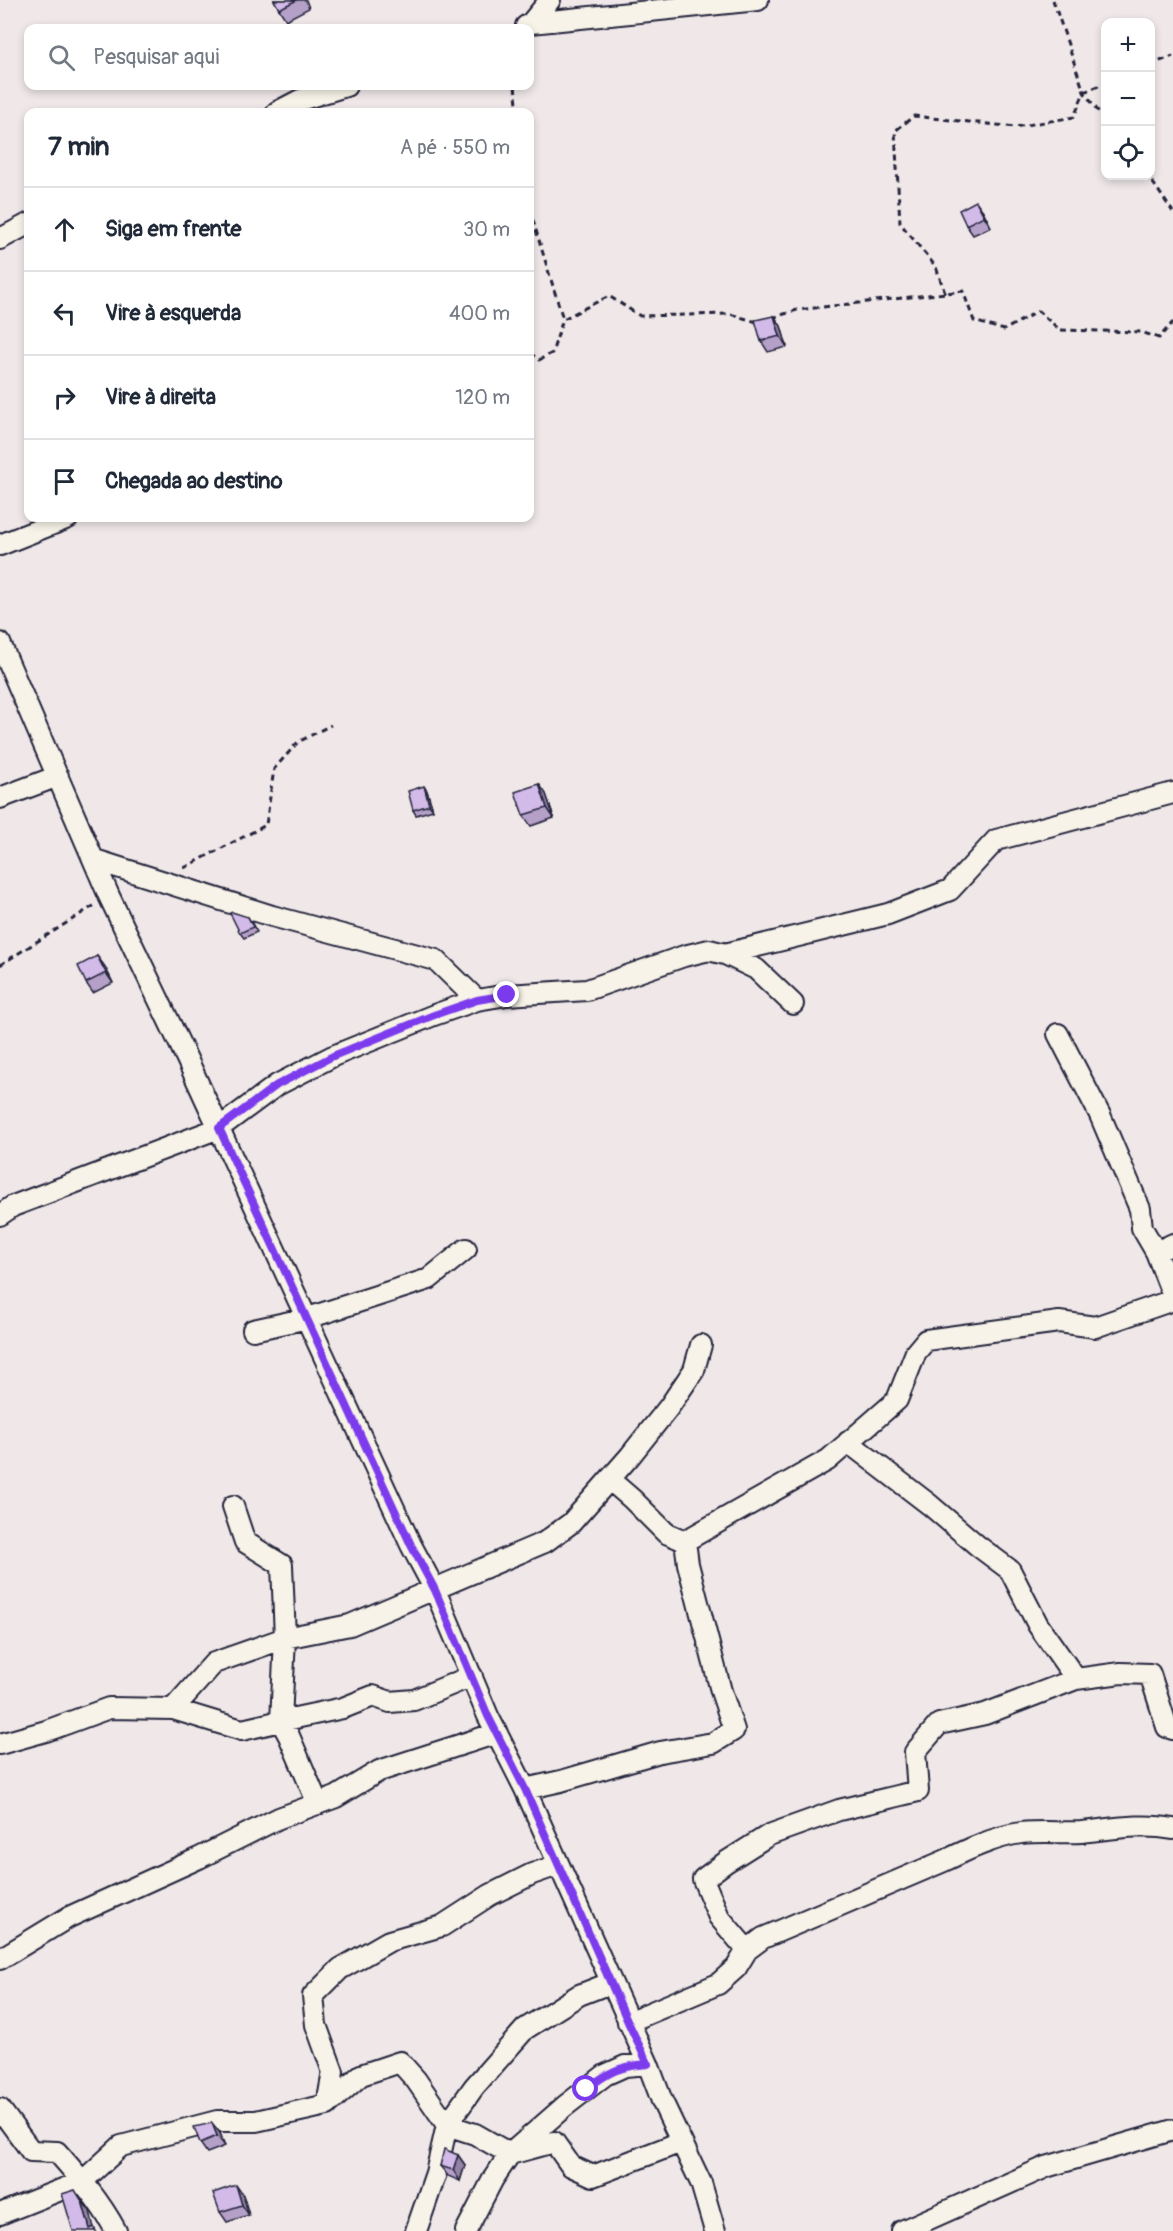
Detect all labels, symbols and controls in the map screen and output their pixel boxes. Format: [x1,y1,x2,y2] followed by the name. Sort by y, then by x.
[1101,18,1155,180] map controls
[1101,18,1155,72] button: +
[24,24,534,90] search box
[45,41,78,74] icon: search
[93,43,219,71] text: Pesquisar aqui
[1101,72,1155,126] button: −
[1101,126,1155,180] button: locate
[48,131,110,163] text: 7 min
[400,135,510,160] text: A pé · 550 m
[48,213,81,246] icon: ahead
[105,215,241,243] text: Siga em frente
[463,217,510,242] text: 30 m
[48,297,81,330] icon: left
[105,299,241,327] text: Vire à esquerda
[449,301,510,326] text: 400 m
[48,381,81,414] icon: right
[105,383,216,411] text: Vire à direita
[455,385,510,410] text: 120 m
[48,465,81,498] icon: arrive
[105,467,283,495] text: Chegada ao destino
[493,981,519,1007] route end
[572,2075,598,2101] route start

